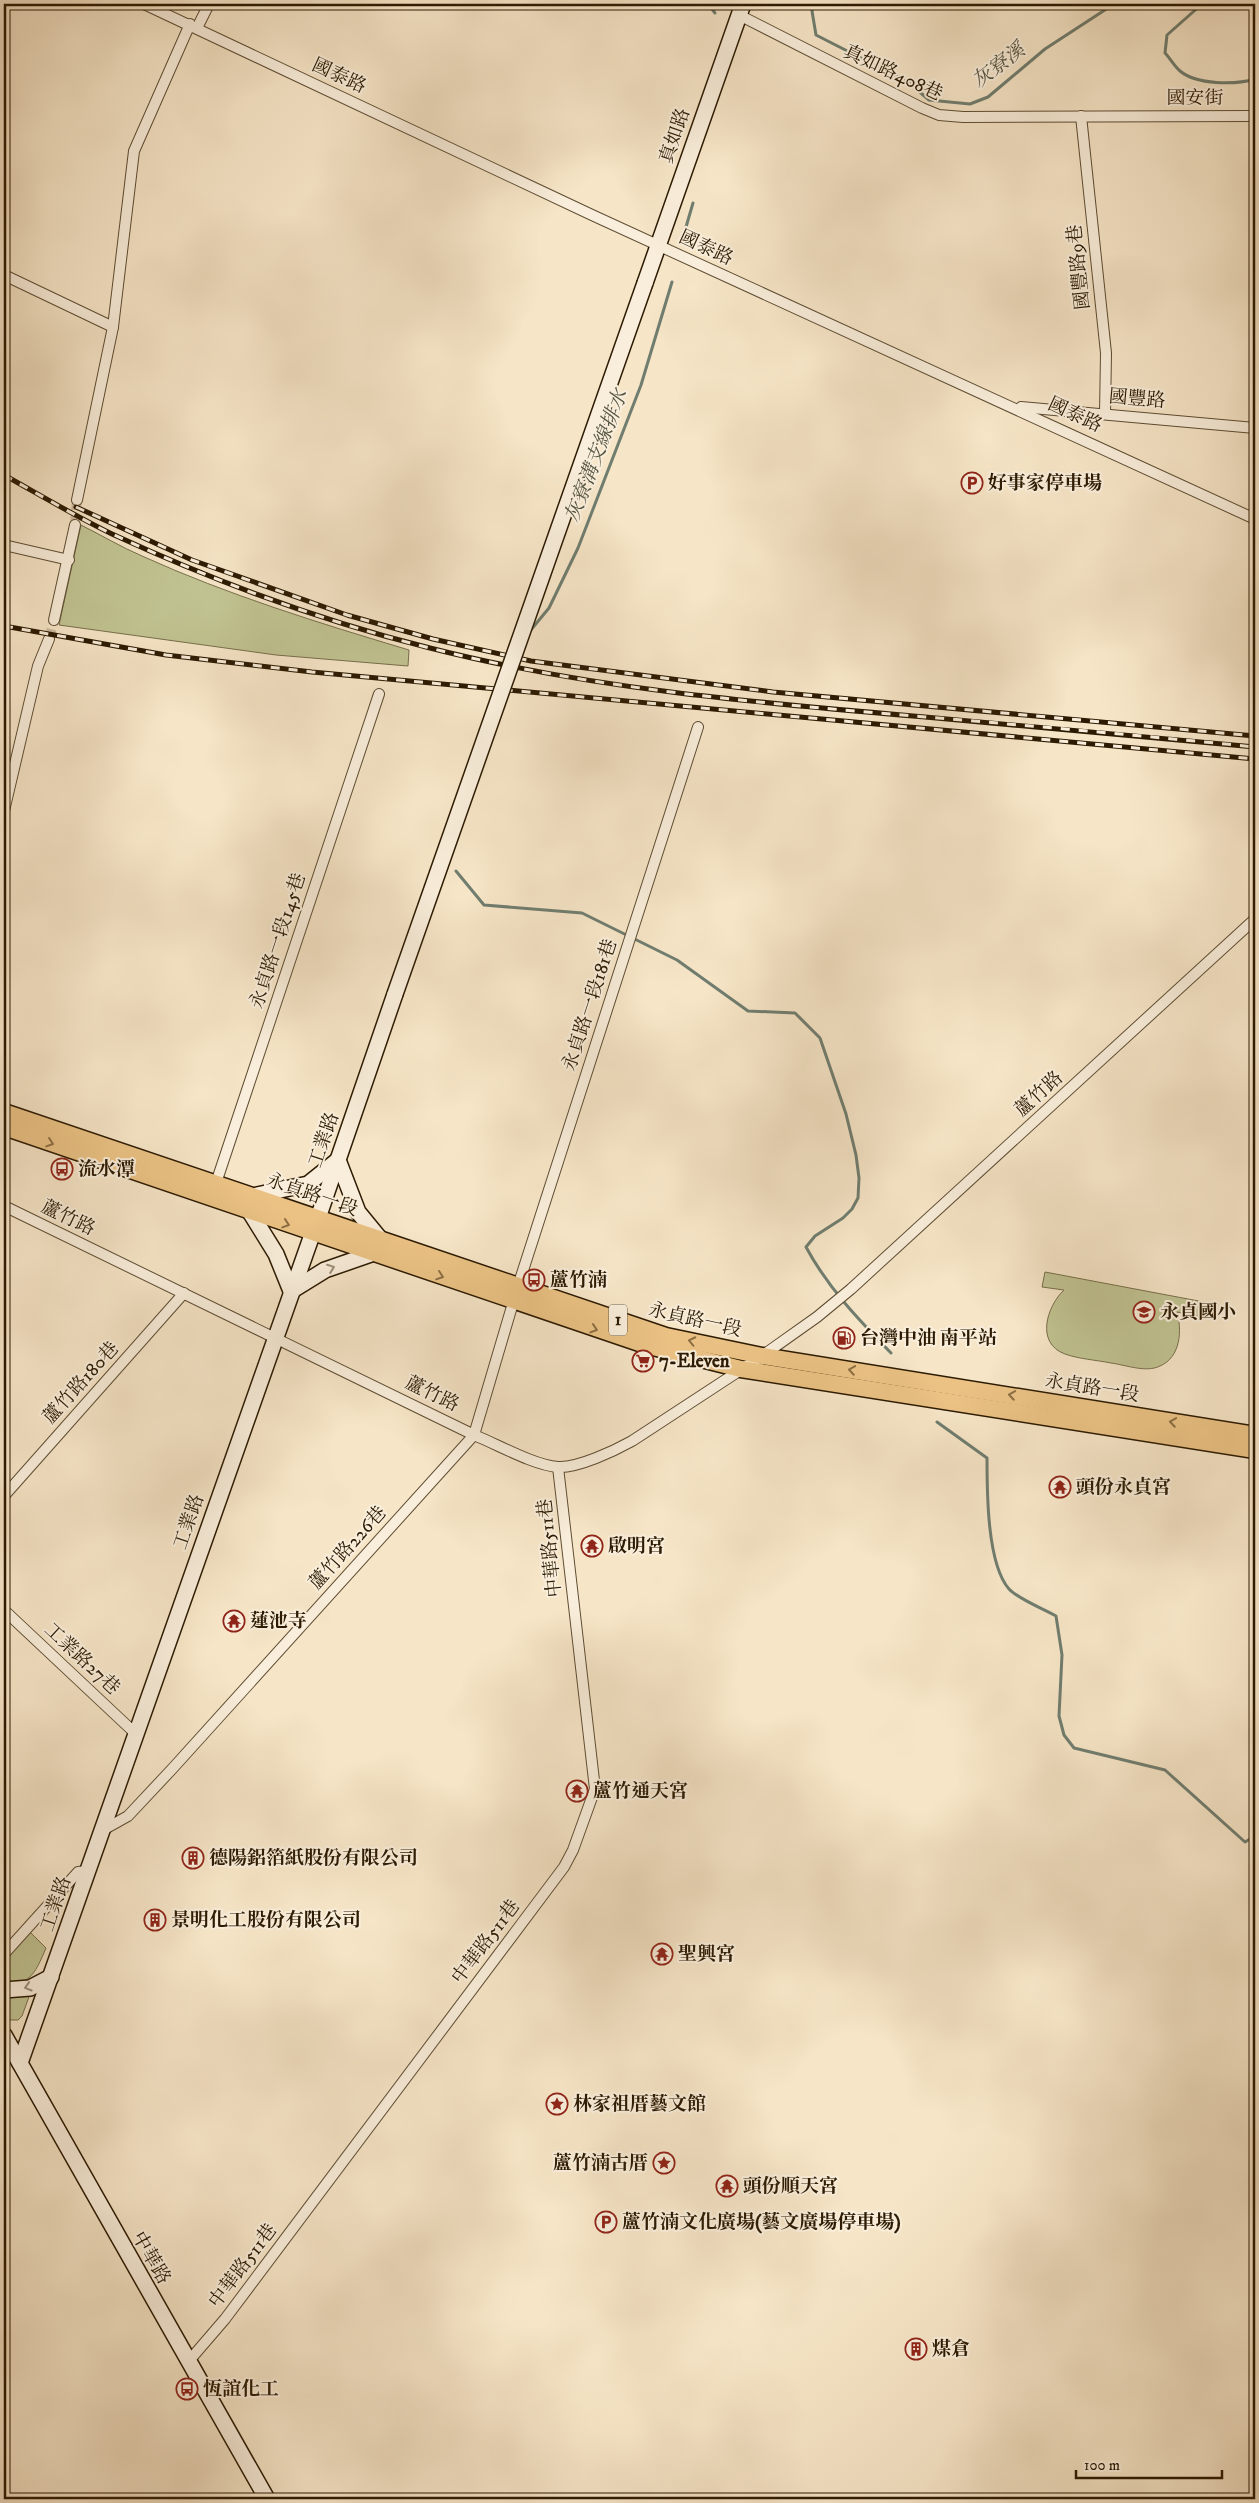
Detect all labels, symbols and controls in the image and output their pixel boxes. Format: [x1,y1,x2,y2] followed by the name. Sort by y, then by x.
[968,37,1032,94] water label: 灰寮溪
[840,40,946,106] street label: 真如路408巷
[308,54,370,98] street label: 國泰路
[1166,87,1224,110] street label: 國安街
[655,105,695,167] street label: 真如路
[1063,223,1095,311] street label: 國豐路9巷
[675,226,737,270] street label: 國泰路
[560,384,634,526] water label: 灰寮溝支線排水
[1108,385,1166,413] street label: 國豐路
[1044,393,1106,437] street label: 國泰路
[960,471,984,495] parking icon: 好事家停車場
[988,472,1102,495] place label: 好事家停車場
[245,870,311,1012] street label: 永貞路一段145巷
[558,936,622,1074] street label: 永貞路一段181巷
[1010,1066,1068,1122] street label: 蘆竹路
[304,1109,344,1171] street label: 工業路
[45,1137,54,1147] one-way arrow
[50,1157,74,1181] bus stop icon: 流水潭
[78,1158,135,1181] place label: 流水潭
[263,1169,361,1221] street label: 永貞路一段
[37,1195,99,1241] street label: 蘆竹路
[282,1218,290,1228] one-way arrow
[326,1264,335,1275] one-way arrow
[522,1268,546,1292] bus stop icon: 蘆竹湳
[550,1269,607,1292] place label: 蘆竹湳
[436,1270,444,1280] one-way arrow
[646,1298,744,1342] street label: 永貞路一段
[1132,1300,1156,1324] school or university icon: 永貞國小
[1160,1301,1236,1324] place label: 永貞國小
[609,1304,627,1336] road number: 1
[589,1323,598,1333] one-way arrow
[832,1326,856,1350] fuel station icon: 台灣中油 南平站
[860,1327,997,1350] place label: 台灣中油 南平站
[687,1336,696,1347] one-way arrow
[38,1337,124,1429] street label: 蘆竹路180巷
[631,1349,655,1373] supermarket icon: 7-Eleven
[659,1350,731,1373] place label: 7-Eleven
[847,1366,856,1376] one-way arrow
[1043,1369,1141,1407] street label: 永貞路一段
[401,1371,463,1417] street label: 蘆竹路
[1008,1391,1017,1401] one-way arrow
[1168,1417,1177,1427] one-way arrow
[1048,1475,1072,1499] temple icon: 頭份永貞宮
[1076,1476,1171,1499] place label: 頭份永貞宮
[169,1491,209,1553] street label: 工業路
[533,1497,567,1599] street label: 中華路511巷
[304,1501,392,1595] street label: 蘆竹路226巷
[580,1534,604,1558] temple icon: 啟明宮
[608,1535,665,1558] place label: 啟明宮
[222,1609,246,1633] temple icon: 蓮池寺
[250,1610,307,1633] place label: 蓮池寺
[39,1618,125,1700] street label: 工業路27巷
[565,1779,589,1803] temple icon: 蘆竹通天宮
[593,1780,688,1803] place label: 蘆竹通天宮
[181,1846,205,1870] building icon: 德陽鋁箔紙股份有限公司
[209,1847,418,1870] place label: 德陽鋁箔紙股份有限公司
[36,1873,76,1935] street label: 工業路
[447,1895,525,1989] street label: 中華路511巷
[143,1908,167,1932] building icon: 景明化工股份有限公司
[171,1909,361,1932] place label: 景明化工股份有限公司
[650,1942,674,1966] temple icon: 聖興宮
[678,1943,735,1966] place label: 聖興宮
[25,1982,33,1992] one-way arrow
[545,2092,569,2116] place icon: 林家祖厝藝文館
[573,2093,706,2116] place label: 林家祖厝藝文館
[652,2151,676,2175] place icon: 蘆竹湳古厝
[553,2152,648,2175] place label: 蘆竹湳古厝
[715,2174,739,2198] temple icon: 頭份順天宮
[743,2175,838,2198] place label: 頭份順天宮
[594,2210,618,2234] parking icon: 蘆竹湳文化廣場(藝文廣場停車場)
[622,2211,901,2234] place label: 蘆竹湳文化廣場(藝文廣場停車場)
[204,2219,282,2313] street label: 中華路511巷
[127,2228,175,2288] street label: 中華路
[904,2337,928,2361] building icon: 煤倉
[932,2338,970,2361] place label: 煤倉
[175,2377,199,2401] bus stop icon: 恆誼化工
[203,2378,279,2401] place label: 恆誼化工
[1076,2448,1223,2480] scale bar
[1084,2456,1120,2475] text: 100 m

